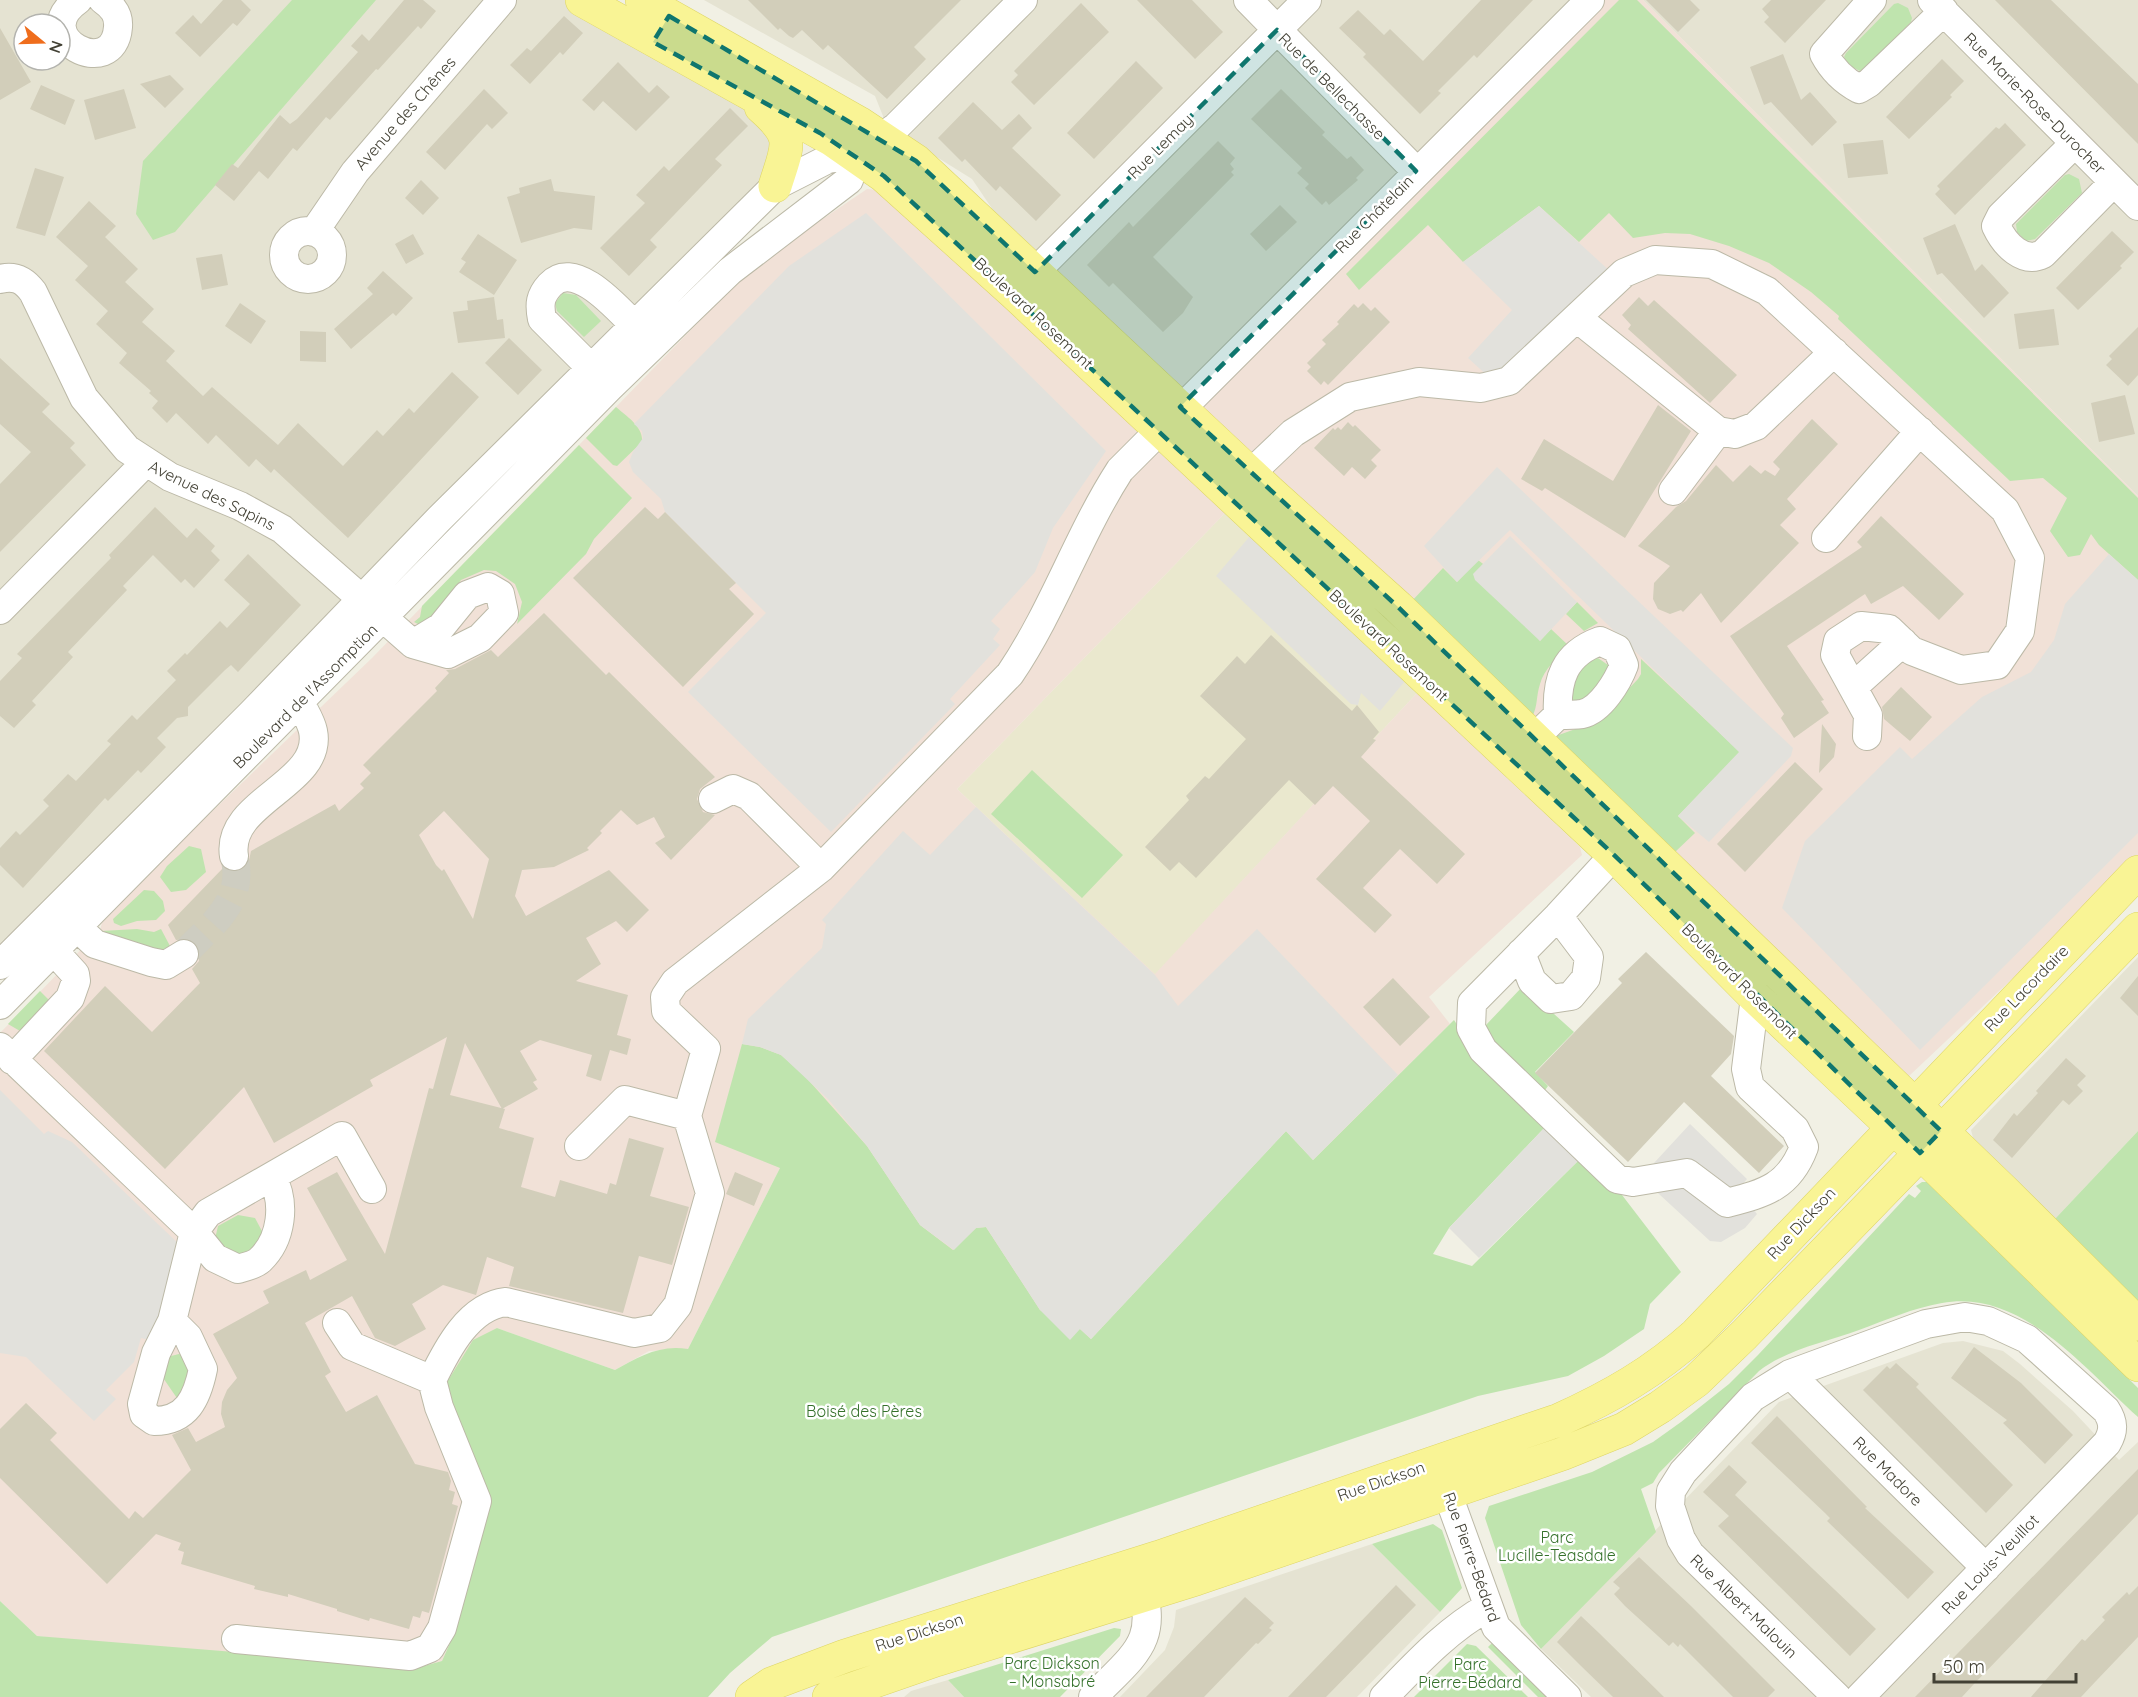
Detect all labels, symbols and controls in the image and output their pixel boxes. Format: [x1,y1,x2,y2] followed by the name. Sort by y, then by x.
[12,12,72,72] north arrow
[1274,28,1390,144] street label: Rue de Bellechasse
[1960,28,2110,178] street label: Rue Marie-Rose-Durocher
[45,38,68,56] text: N
[350,52,460,174] street label: Avenue des Chênes
[1123,109,1197,183] street label: Rue Lemay
[1331,171,1417,257] street label: Rue Châtelain
[970,253,1098,373] street label: Boulevard Rosemont
[145,456,279,534] street label: Avenue des Sapins
[1325,585,1453,705] street label: Boulevard Rosemont
[228,619,382,773] street label: Boulevard de l'Assomption
[1678,919,1802,1043] street label: Boulevard Rosemont
[1980,941,2072,1035] street label: Rue Lacordaire
[1763,1183,1839,1263] street label: Rue Dickson
[806,1401,922,1421] park label: Boisé des Pères
[1849,1432,1927,1510] street label: Rue Madore
[1335,1457,1427,1505] street label: Rue Dickson
[1439,1489,1505,1625] street label: Rue Pierre-Bédard
[1937,1510,2043,1618] street label: Rue Louis-Veuillot
[1498,1527,1616,1565] park label: Parc Lucille-Teasdale
[1686,1550,1802,1662] street label: Rue Albert-Malouin
[873,1608,965,1656] street label: Rue Dickson
[1934,1646,2076,1684] scale bar
[1004,1653,1100,1691] park label: Parc Dickson – Monsabré
[1418,1654,1522,1692] park label: Parc Pierre-Bédard
[1943,1655,1985,1678] text: 50 m

